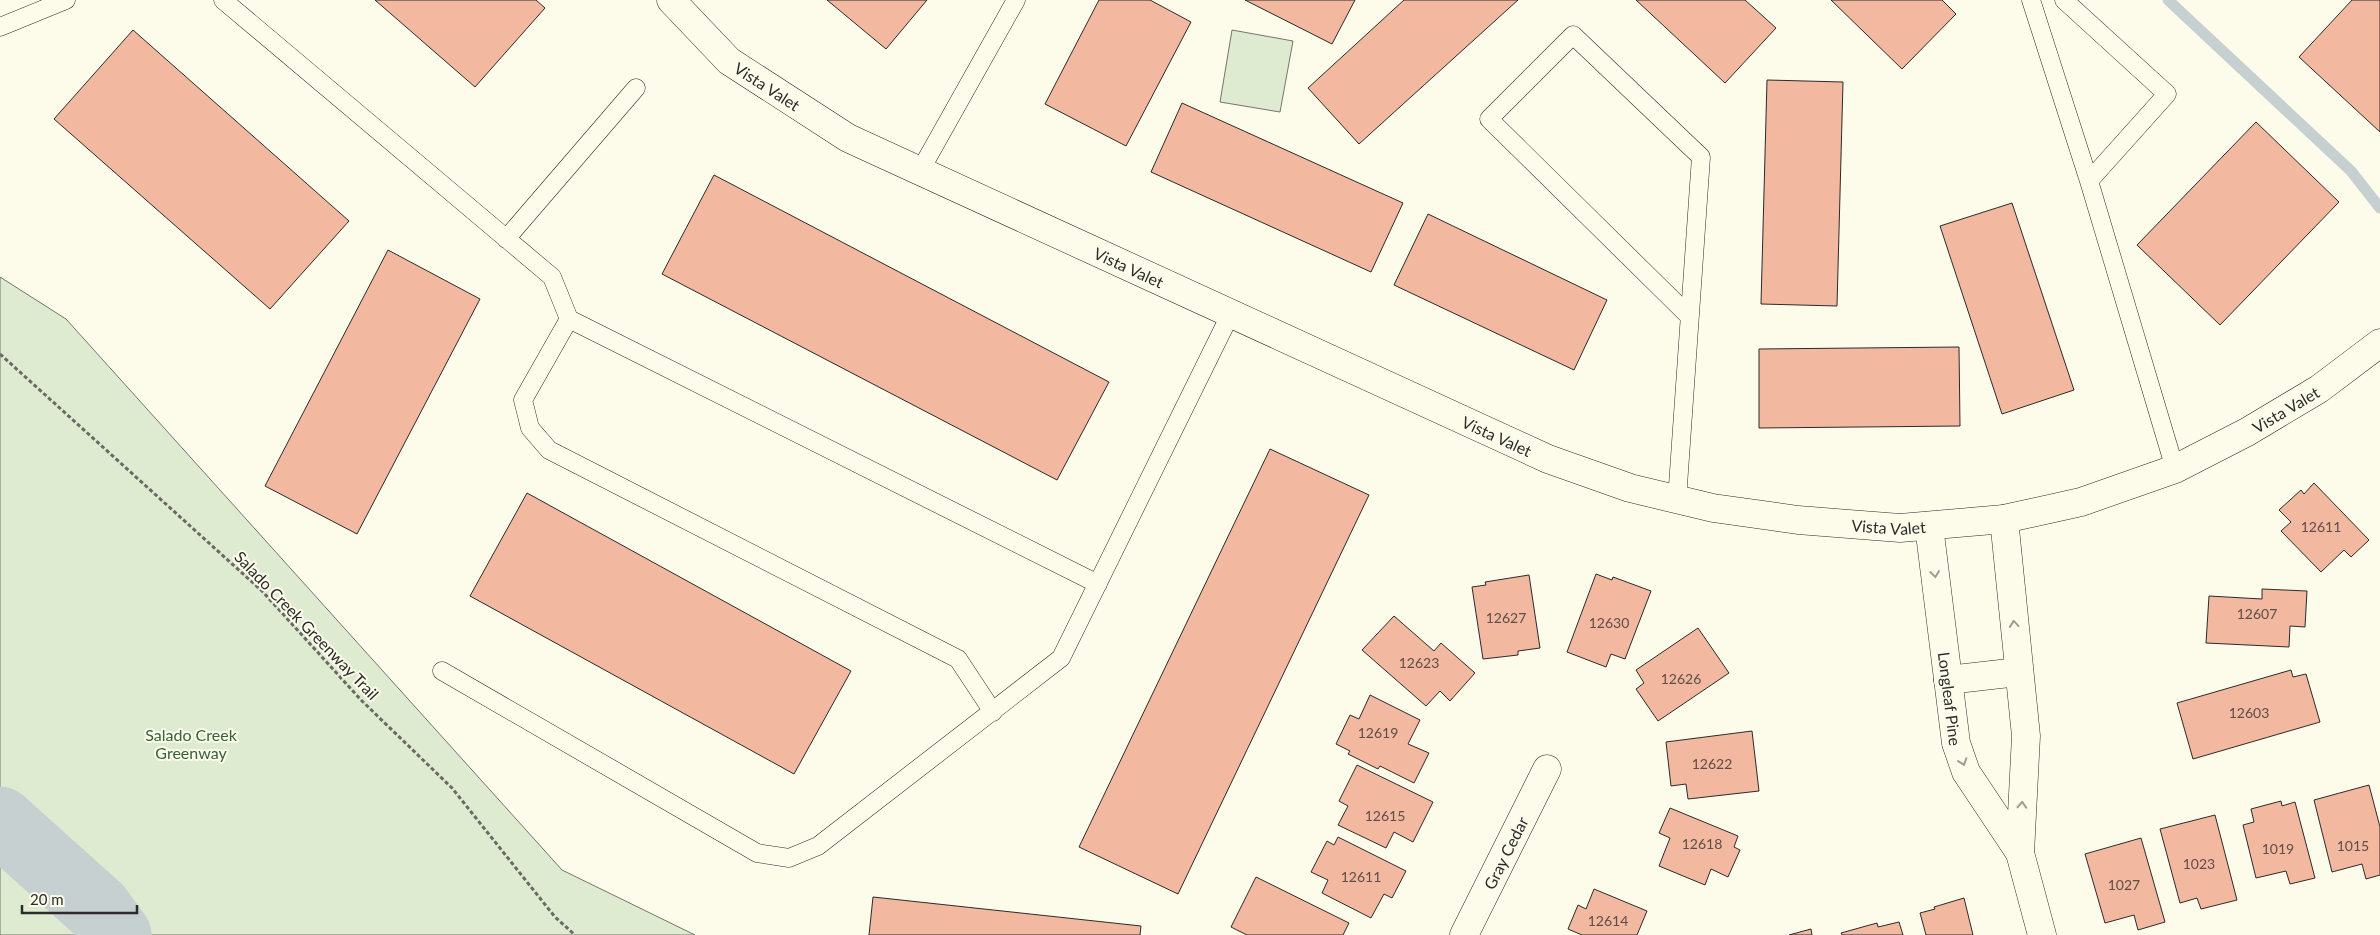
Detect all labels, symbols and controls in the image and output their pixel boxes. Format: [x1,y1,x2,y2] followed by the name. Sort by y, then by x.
[731,58,804,114] street label: Vista Valet
[1091,243,1167,291] street label: Vista Valet
[2249,382,2322,436] street label: Vista Valet
[1459,412,1535,460] street label: Vista Valet
[1851,515,1927,538] street label: Vista Valet
[2301,518,2341,535] house number: 12611
[231,547,383,703] street label: Salado Creek Greenway Trail
[1929,570,1940,578] one-way arrow
[2237,605,2277,622] house number: 12607
[1486,609,1526,626] house number: 12627
[1589,614,1629,631] house number: 12630
[2009,620,2020,628] one-way arrow
[1935,651,1966,747] street label: Longleaf Pine
[1399,654,1439,671] house number: 12623
[1661,670,1701,687] house number: 12626
[2229,704,2269,721] house number: 12603
[1358,724,1398,741] house number: 12619
[145,725,238,762] park label: Salado Creek Greenway
[1692,755,1732,772] house number: 12622
[1957,757,1967,766] one-way arrow
[2017,800,2028,808] one-way arrow
[1365,807,1405,824] house number: 12615
[1479,813,1531,892] street label: Gray Cedar
[1682,835,1722,852] house number: 12618
[2337,837,2369,854] house number: 1015
[2262,840,2294,857] house number: 1019
[2183,855,2215,872] house number: 1023
[1341,868,1381,885] house number: 12611
[2108,876,2140,893] house number: 1027
[22,882,138,914] scale bar
[30,890,64,908] text: 20 m
[1588,912,1628,929] house number: 12614

